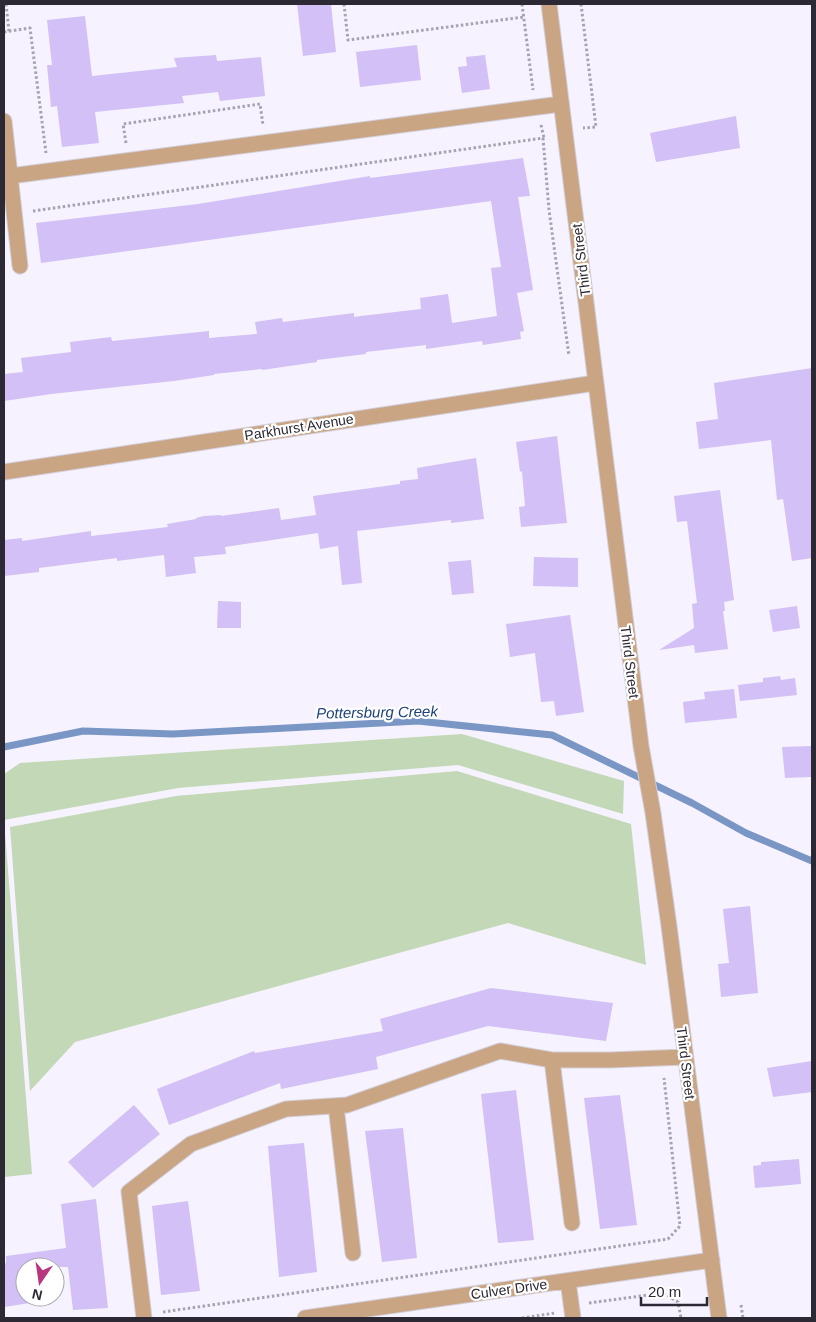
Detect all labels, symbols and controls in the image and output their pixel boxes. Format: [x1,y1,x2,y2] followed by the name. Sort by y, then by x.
[569,223,593,297] street label: Third Street
[243,410,355,444] street label: Parkhurst Avenue
[618,625,642,699] street label: Third Street
[316,702,439,722] water label: Pottersburg Creek
[674,1026,698,1100] street label: Third Street
[15,1257,65,1307] north arrow
[641,1274,707,1306] scale bar
[470,1276,548,1302] street label: Culver Drive
[648,1283,681,1300] text: 20 m
[30,1286,44,1304] text: N

